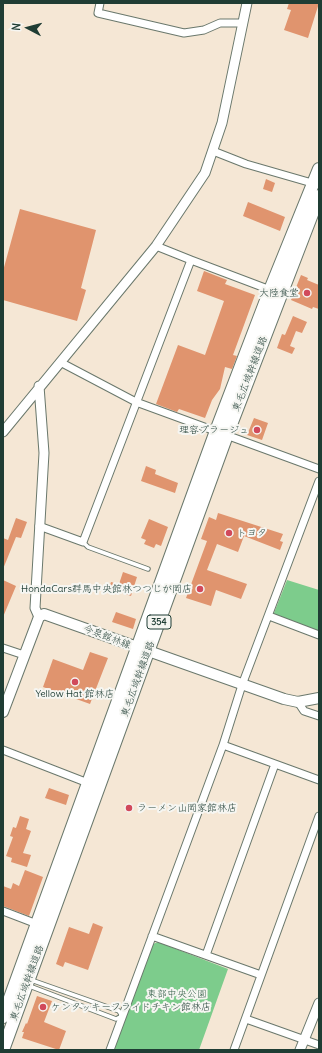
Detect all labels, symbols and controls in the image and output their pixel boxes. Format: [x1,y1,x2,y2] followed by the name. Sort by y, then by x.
[8,8,48,48] north arrow
[9,22,23,31] text: N
[259,287,299,299] place label: 大陸食堂
[302,288,312,298] marker: 大陸食堂
[230,335,270,413] street label: 東毛広域幹線道路
[179,424,249,436] place label: 理容プラージュ
[252,425,262,435] marker: 理容プラージュ
[237,527,267,539] place label: トヨタ
[224,528,234,538] marker: トヨタ
[21,583,192,595] place label: HondaCars群馬中央館林つつじが岡店
[195,584,205,594] marker: HondaCars群馬中央館林つつじが岡店
[147,615,171,629] road number: 354
[82,622,132,652] street label: 今泉館林線
[119,639,157,719] street label: 東毛広域幹線道路
[70,677,80,687] marker: Yellow Hat 館林店
[35,688,115,700] place label: Yellow Hat 館林店
[137,802,237,814] place label: ラーメン山岡家館林店
[124,803,134,813] marker: ラーメン山岡家館林店
[8,943,46,1023] street label: 東毛広域幹線道路
[147,988,207,1000] park label: 東部中央公園
[51,1001,211,1013] place label: ケンタッキーフライドチキン館林店
[38,1002,48,1012] marker: ケンタッキーフライドチキン館林店

